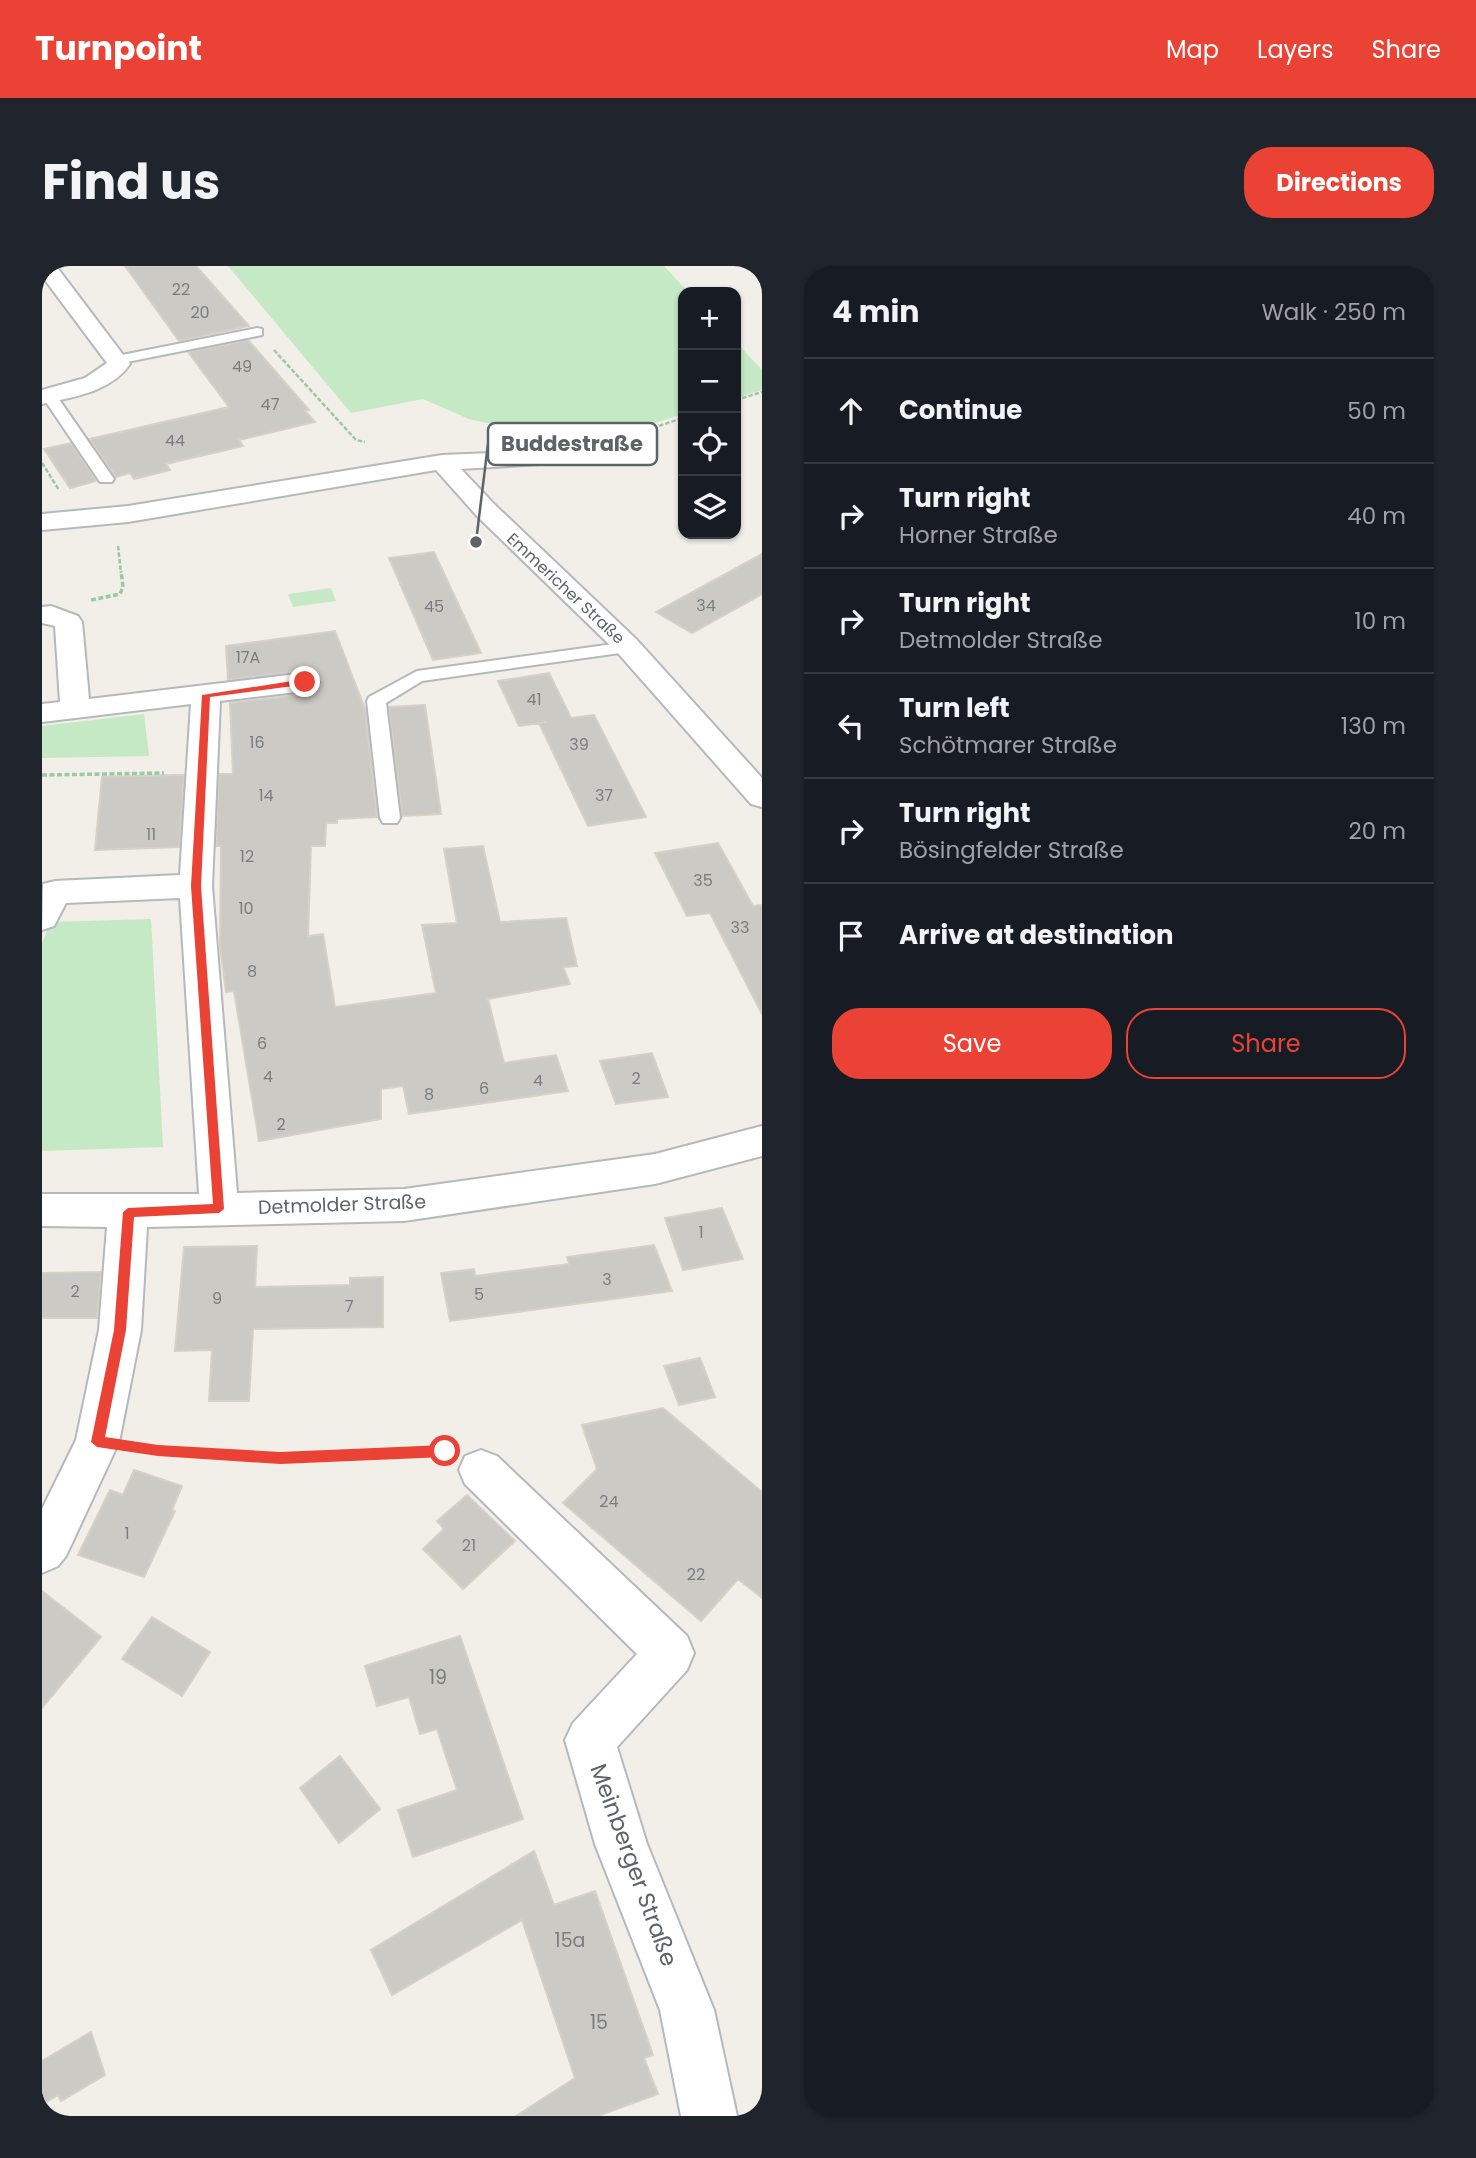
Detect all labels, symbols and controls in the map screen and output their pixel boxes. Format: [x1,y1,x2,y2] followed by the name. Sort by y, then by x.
[35,25,202,72] text: Turnpoint
[1166,33,1219,66] text: Map
[1257,33,1333,66] text: Layers
[1371,33,1441,66] text: Share
[1244,147,1434,218] button: Directions
[42,148,220,216] text: Find us
[172,278,190,301] house number: 22
[678,287,741,539] map controls
[678,287,741,350] button: +
[832,290,920,333] text: 4 min
[1261,296,1406,328] text: Walk · 250 m
[190,301,210,324] house number: 20
[678,350,741,413] button: −
[232,355,252,378] house number: 49
[832,392,870,430] icon: ahead
[899,392,1022,428] text: Continue
[261,393,280,416] house number: 47
[1347,395,1406,427] text: 50 m
[678,413,741,476] button: locate
[488,423,657,465] callout: Buddestraße
[165,429,185,452] house number: 44
[501,429,643,458] text: Buddestraße
[678,476,741,539] button: layers
[899,480,1031,516] text: Turn right
[832,497,870,535] icon: right
[1347,500,1406,532] text: 40 m
[899,519,1058,551] text: Horner Straße
[502,527,630,649] street label: Emmericher Straße
[899,585,1031,621] text: Turn right
[696,594,716,617] house number: 34
[424,595,444,618] house number: 45
[832,602,870,640] icon: right
[1354,605,1406,637] text: 10 m
[899,624,1102,656] text: Detmolder Straße
[236,646,261,669] house number: 17A
[289,666,320,697] route end
[526,688,542,711] house number: 41
[899,690,1010,726] text: Turn left
[832,707,870,745] icon: left
[1341,710,1406,742] text: 130 m
[899,729,1117,761] text: Schötmarer Straße
[249,731,265,754] house number: 16
[569,733,589,756] house number: 39
[258,784,274,807] house number: 14
[595,784,613,807] house number: 37
[899,795,1031,831] text: Turn right
[832,812,870,850] icon: right
[1348,815,1406,847] text: 20 m
[146,823,156,846] house number: 11
[899,834,1124,866] text: Bösingfelder Straße
[240,845,254,868] house number: 12
[693,869,713,892] house number: 35
[238,897,254,920] house number: 10
[731,916,749,939] house number: 33
[832,917,870,955] icon: arrive
[899,917,1174,953] text: Arrive at destination
[247,960,257,983] house number: 8
[832,1008,1112,1079] button: Save
[1126,1008,1406,1079] button: Share
[257,1032,267,1055] house number: 6
[263,1065,273,1088] house number: 4
[631,1067,641,1090] house number: 2
[533,1069,543,1092] house number: 4
[479,1077,489,1100] house number: 6
[424,1083,434,1106] house number: 8
[276,1113,286,1136] house number: 2
[258,1188,426,1221] street label: Detmolder Straße
[698,1221,704,1244] house number: 1
[602,1268,612,1291] house number: 3
[70,1280,80,1303] house number: 2
[474,1283,484,1306] house number: 5
[212,1287,222,1310] house number: 9
[345,1295,354,1318] house number: 7
[429,1435,460,1466] route start
[599,1490,619,1513] house number: 24
[124,1522,130,1545] house number: 1
[462,1534,476,1557] house number: 21
[687,1563,705,1586] house number: 22
[429,1664,447,1691] house number: 19
[582,1759,686,1971] street label: Meinberger Straße
[555,1927,585,1954] house number: 15a
[590,2009,608,2036] house number: 15

